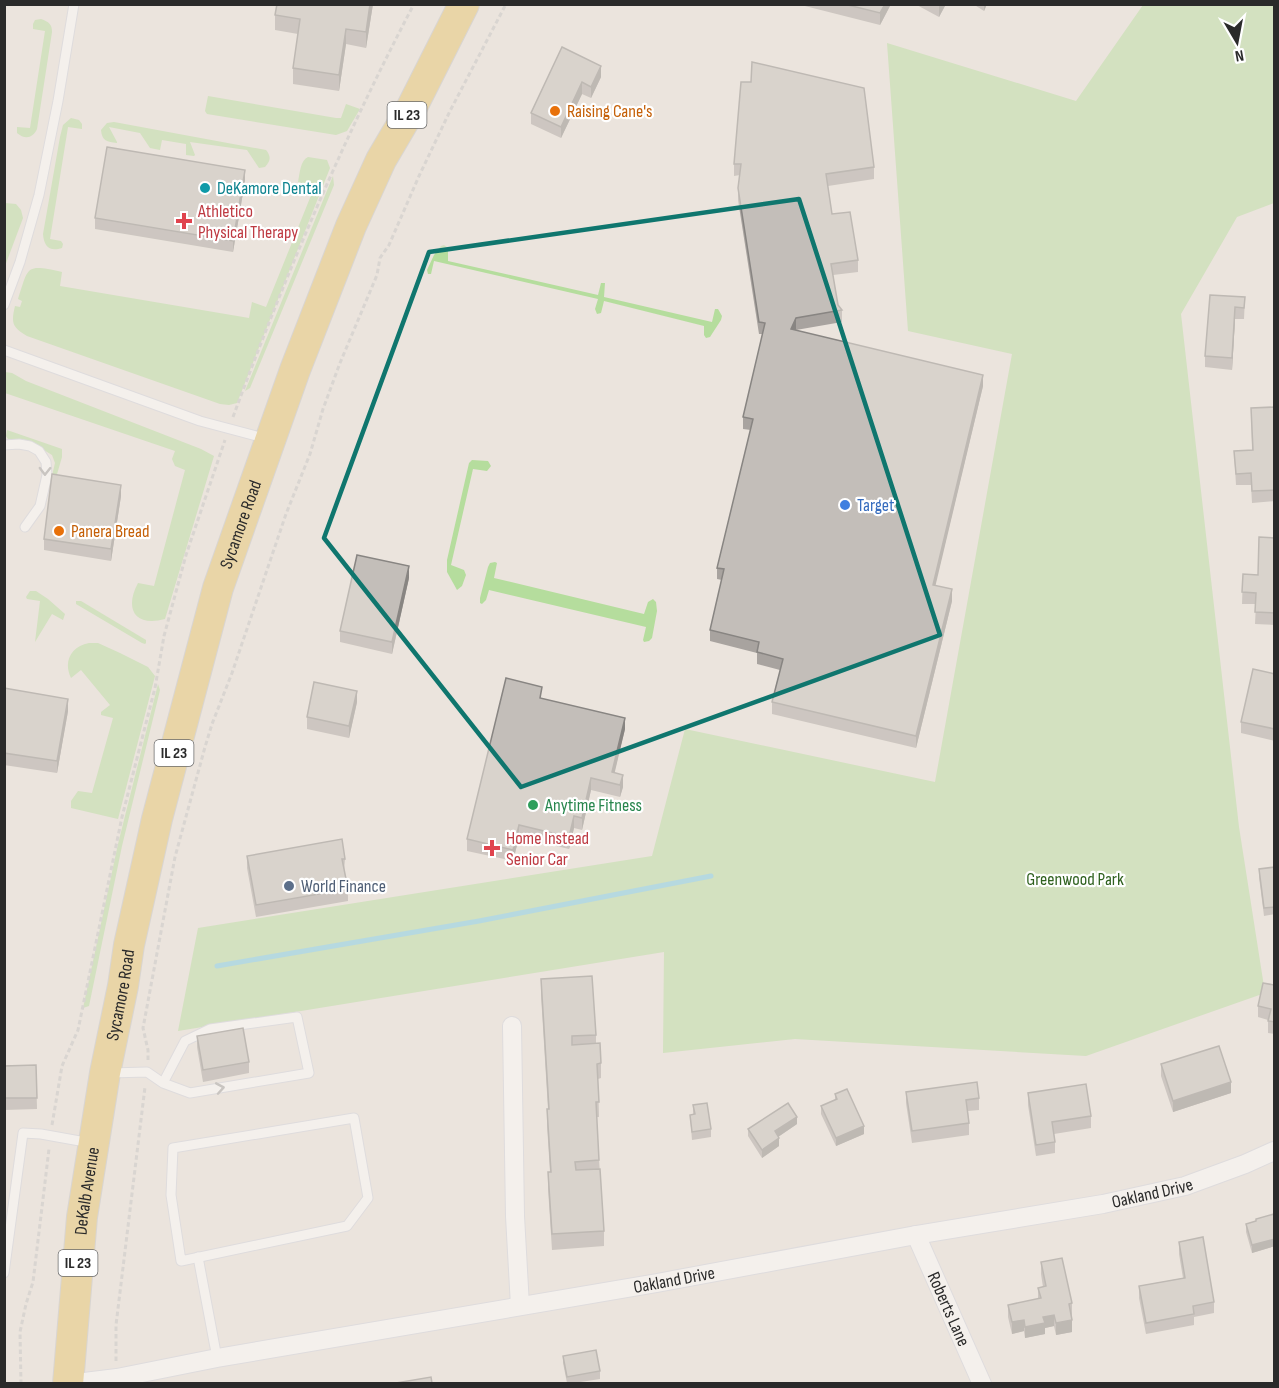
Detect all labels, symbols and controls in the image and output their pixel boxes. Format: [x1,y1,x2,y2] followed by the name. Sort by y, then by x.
[1207,12,1267,72] north arrow
[1233,45,1245,65] text: N
[567,101,653,122] place label: Raising Cane's
[388,102,426,128] road number: IL 23
[548,104,562,118] marker: Raising Cane's
[217,178,322,199] place label: DeKamore Dental
[198,181,212,195] marker: DeKamore Dental
[197,201,298,243] place label: Athletico Physical Therapy
[175,212,193,230] marker: Athletico Physical Therapy
[39,467,52,476] one-way arrow
[215,477,266,572] street label: Sycamore Road
[857,495,895,516] place label: Target
[838,498,852,512] marker: Target
[71,521,149,542] place label: Panera Bread
[52,524,66,538] marker: Panera Bread
[154,740,194,766] road number: IL 23
[544,795,642,816] place label: Anytime Fitness
[526,798,540,812] marker: Anytime Fitness
[506,828,589,870] place label: Home Instead Senior Car
[483,839,501,857] marker: Home Instead Senior Car
[1026,869,1124,890] park label: Greenwood Park
[301,876,386,897] place label: World Finance
[282,879,296,893] marker: World Finance
[101,948,139,1042] street label: Sycamore Road
[214,1082,224,1095] one-way arrow
[70,1145,104,1236] street label: DeKalb Avenue
[1110,1174,1196,1212] street label: Oakland Drive
[58,1250,98,1276] road number: IL 23
[632,1262,716,1297] street label: Oakland Drive
[923,1269,974,1349] street label: Roberts Lane

